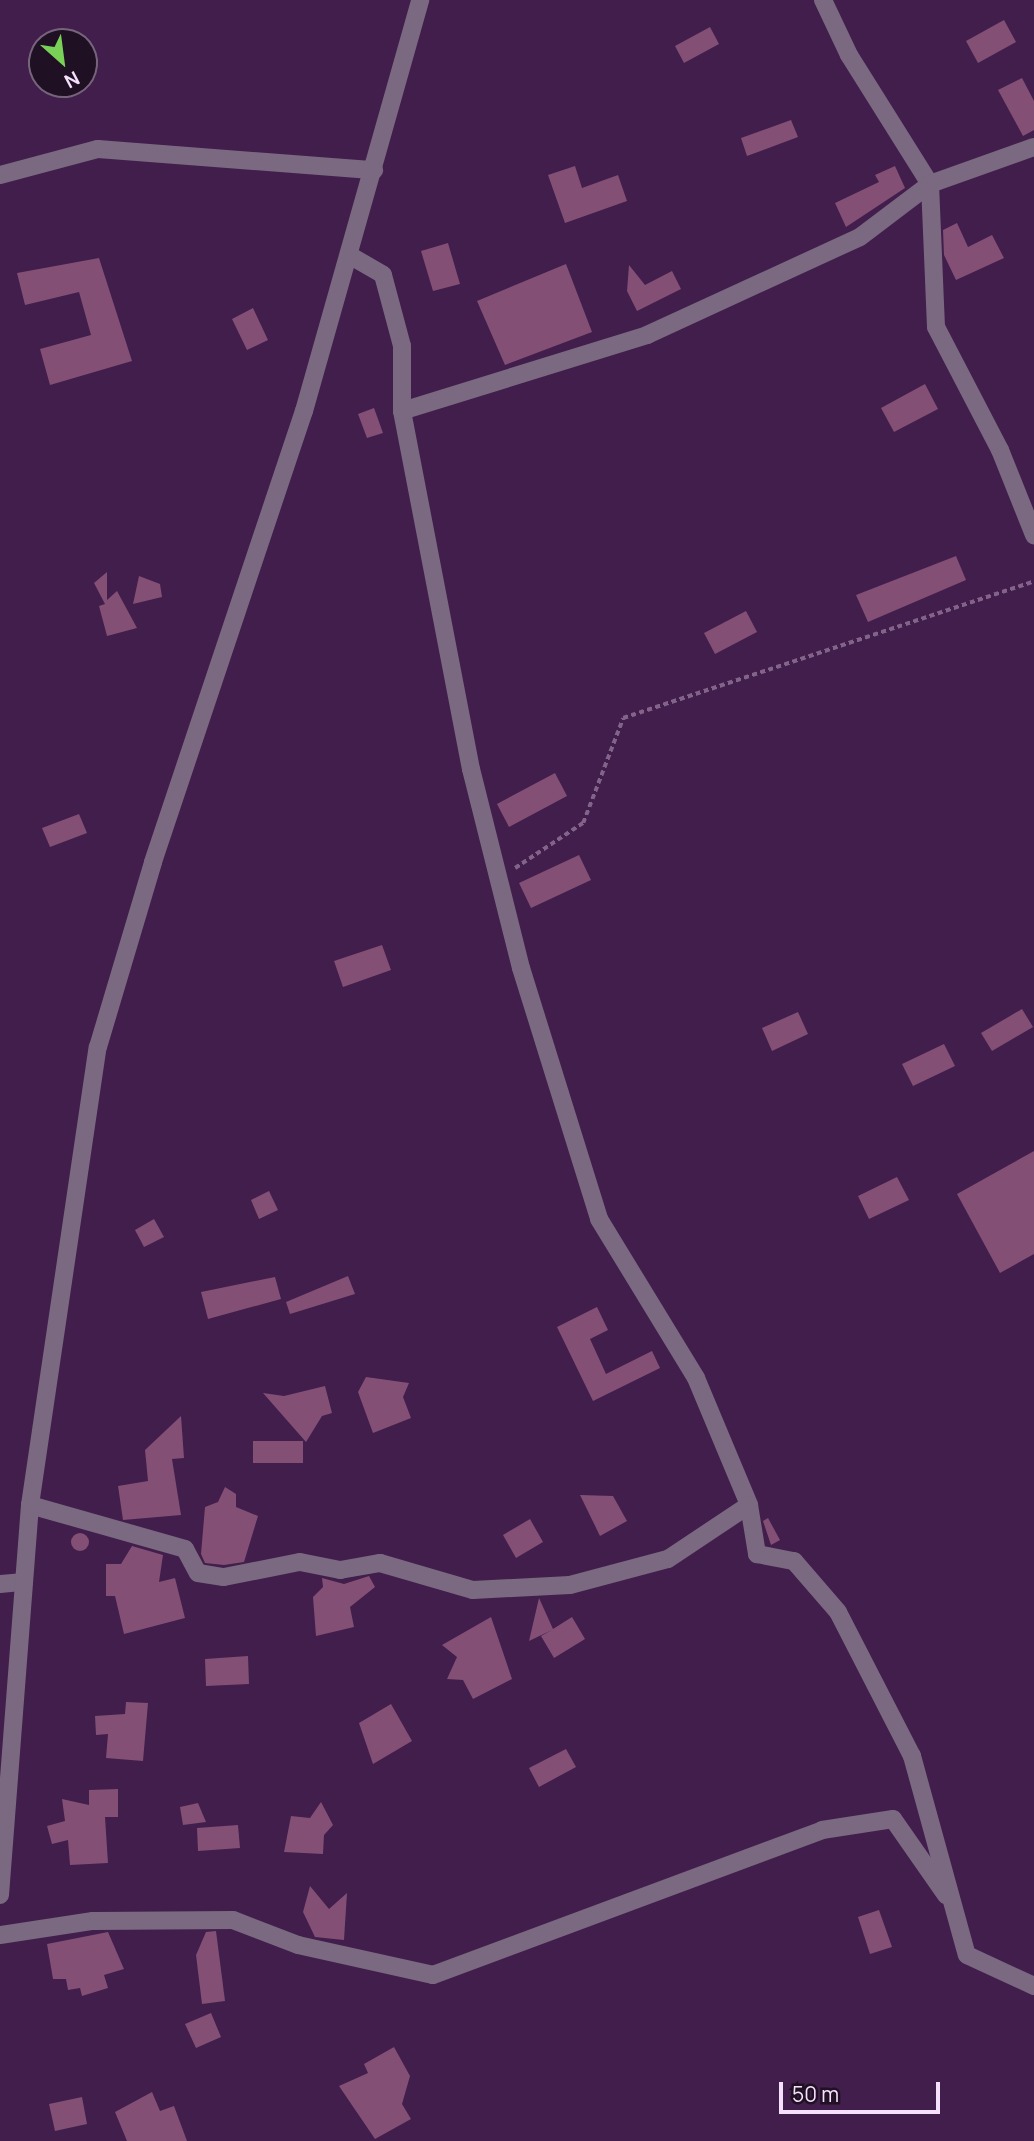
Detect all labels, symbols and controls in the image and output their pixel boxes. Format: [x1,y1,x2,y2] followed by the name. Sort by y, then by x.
[28,28,98,98] north arrow
[60,65,84,94] text: N
[782,2068,943,2112] scale bar
[792,2080,839,2108] text: 50 m

